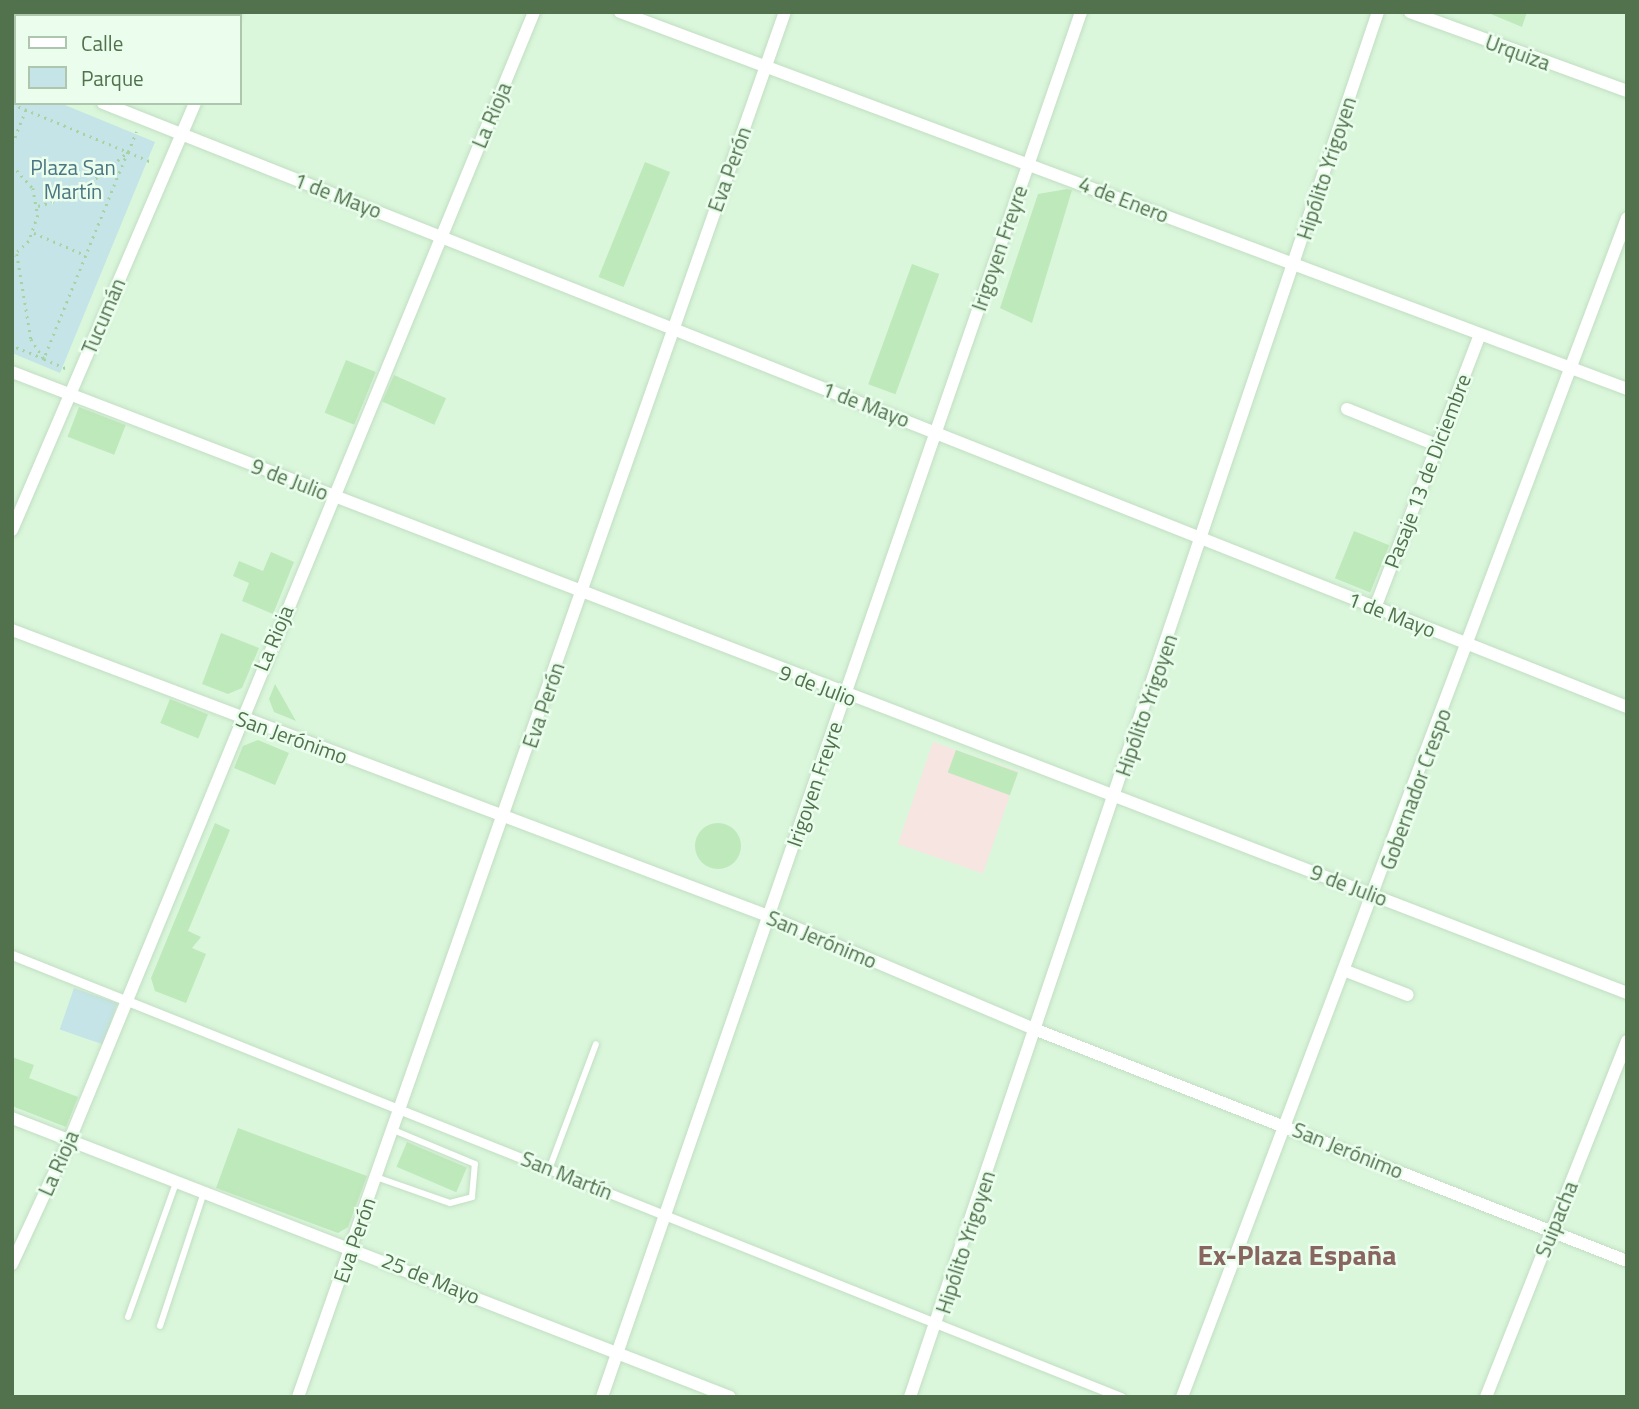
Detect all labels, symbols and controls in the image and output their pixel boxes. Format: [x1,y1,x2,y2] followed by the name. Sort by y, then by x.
[14,14,242,105] legend
[81,27,123,59] text: Calle
[1482,29,1554,75] street label: Urquiza
[81,62,144,94] text: Parque
[466,78,516,152] street label: La Rioja
[1291,93,1361,243] street label: Hipólito Yrigoyen
[702,123,756,215] street label: Eva Perón
[30,154,116,204] park label: Plaza San Martín
[291,167,385,223] street label: 1 de Mayo
[1075,170,1173,228] street label: 4 de Enero
[966,182,1032,314] street label: Irigoyen Freyre
[76,274,130,358] street label: Tucumán
[1378,370,1476,572] street label: Pasaje 13 de Diciembre
[819,376,913,432] street label: 1 de Mayo
[248,453,332,505] street label: 9 de Julio
[1345,586,1439,642] street label: 1 de Mayo
[248,601,298,675] street label: La Rioja
[1110,631,1182,779] street label: Hipólito Yrigoyen
[517,659,569,751] street label: Eva Perón
[776,659,860,711] street label: 9 de Julio
[233,705,351,769] street label: San Jerónimo
[1374,705,1456,873] street label: Gobernador Crespo
[781,718,847,850] street label: Irigoyen Freyre
[1307,859,1391,911] street label: 9 de Julio
[763,905,881,973] street label: San Jerónimo
[1289,1116,1407,1184] street label: San Jerónimo
[32,1126,84,1200] street label: La Rioja
[518,1145,616,1205] street label: San Martín
[930,1167,1000,1317] street label: Hipólito Yrigoyen
[1529,1177,1583,1261] street label: Suipacha
[328,1194,380,1286] street label: Eva Perón
[1197,1238,1397,1272] district label: Ex-Plaza España
[378,1247,484,1309] street label: 25 de Mayo

